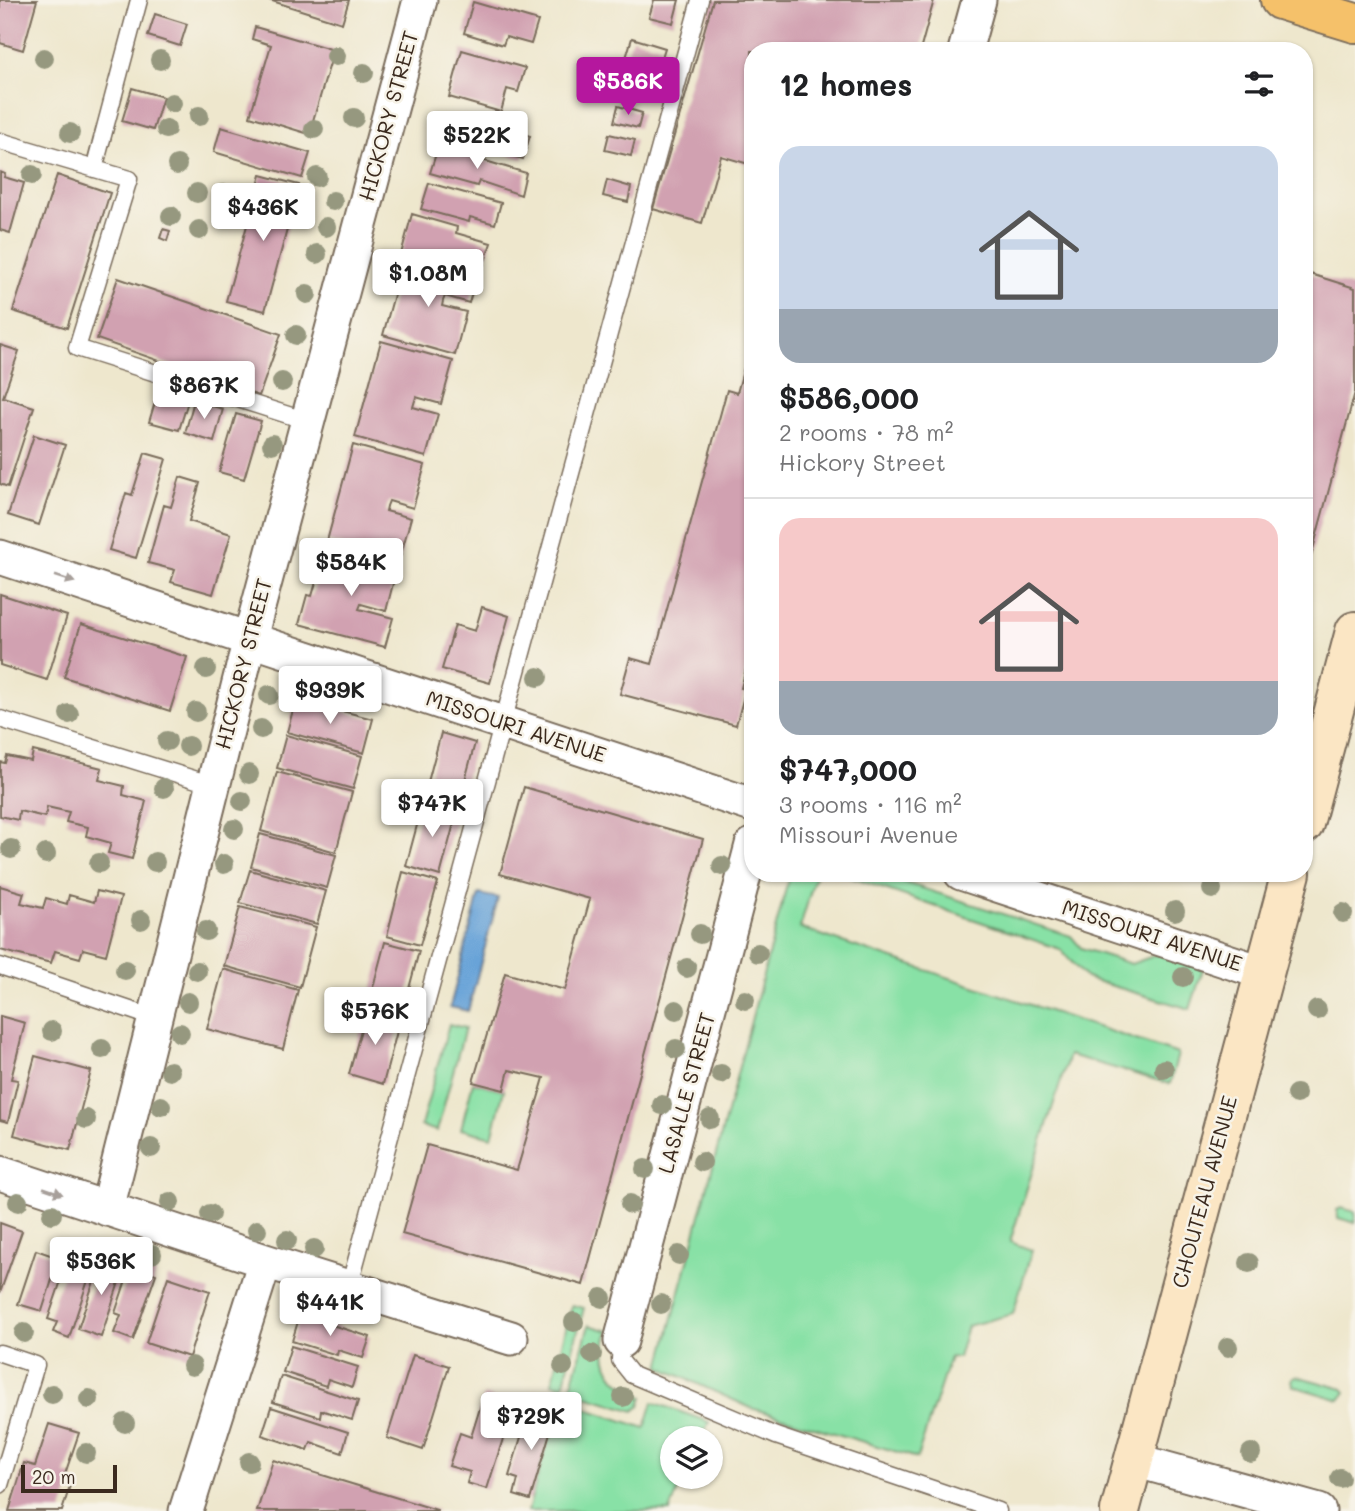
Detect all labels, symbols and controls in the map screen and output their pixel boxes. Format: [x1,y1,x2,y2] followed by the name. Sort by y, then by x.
[352,27,423,204] street label: HICKORY STREET
[579,58,677,117] pin: $586K
[779,64,912,104] text: 12 homes
[593,65,663,95] text: $586K
[1240,65,1278,103] icon: filters
[428,111,526,171] pin: $522K
[443,119,511,149] text: $522K
[214,184,312,243] pin: $436K
[227,191,299,221] text: $436K
[966,192,1092,318] icon: home
[371,250,485,309] pin: $1.08M
[388,257,468,287] text: $1.08M
[155,362,253,421] pin: $867K
[169,369,239,399] text: $867K
[779,377,919,417] text: $586,000
[779,417,953,447] text: 2 rooms · 78 m²
[779,447,946,477] text: Hickory Street
[302,538,400,598] pin: $584K
[315,546,387,576] text: $584K
[966,564,1092,690] icon: home
[54,574,75,585] one-way arrow
[208,575,277,752] street label: HICKORY STREET
[281,666,379,726] pin: $939K
[295,674,365,704] text: $939K
[423,684,610,767] street label: MISSOURI AVENUE
[779,749,917,789] text: $747,000
[383,780,481,839] pin: $747K
[397,787,467,817] text: $747K
[779,789,962,819] text: 3 rooms · 116 m²
[779,819,958,849] text: Missouri Avenue
[1059,893,1246,976] street label: MISSOURI AVENUE
[326,988,424,1047] pin: $576K
[340,995,410,1025] text: $576K
[651,1009,720,1176] street label: LASALLE STREET
[1165,1092,1242,1291] street label: CHOUTEAU AVENUE
[43,1186,64,1197] one-way arrow
[52,1238,150,1297] pin: $536K
[66,1245,136,1275] text: $536K
[281,1278,379,1338] pin: $441K
[296,1286,364,1316] text: $441K
[482,1392,580,1452] pin: $729K
[497,1400,565,1430] text: $729K
[660,1426,723,1489] map controls
[660,1426,723,1489] button: layers
[21,1462,117,1494] scale bar
[32,1464,76,1489] text: 20 m

